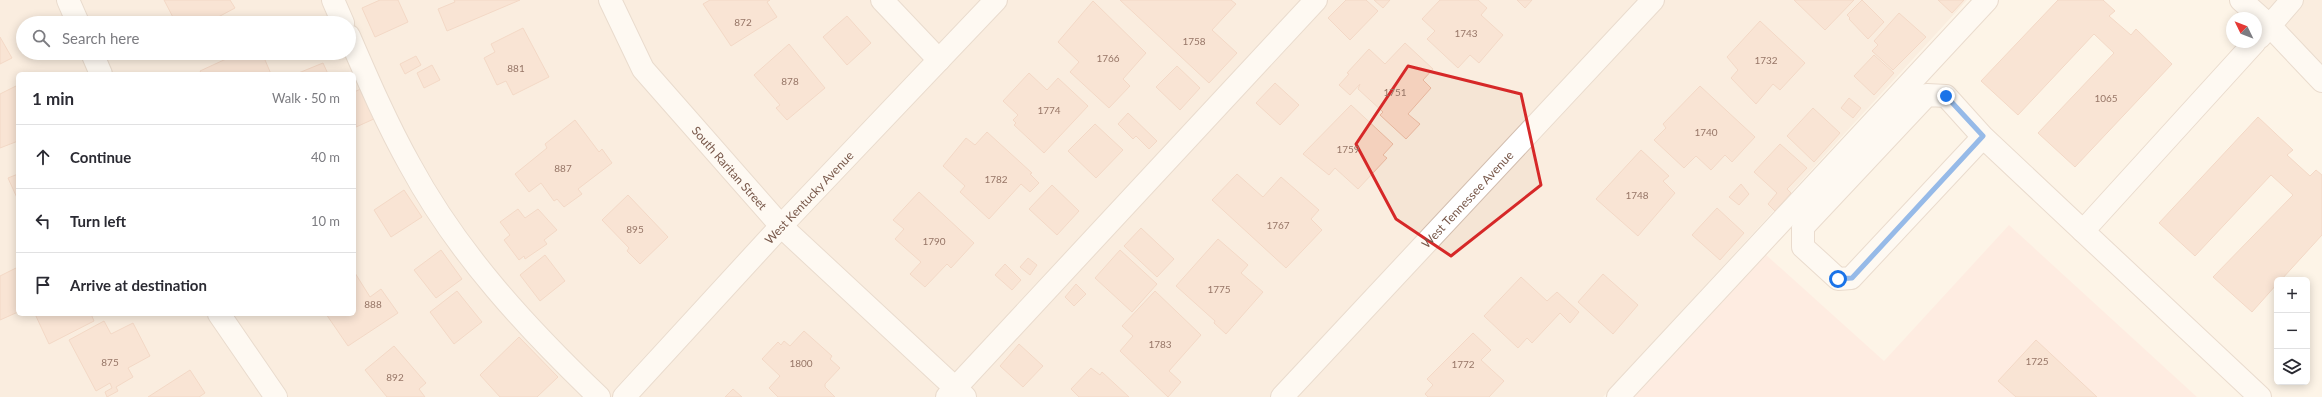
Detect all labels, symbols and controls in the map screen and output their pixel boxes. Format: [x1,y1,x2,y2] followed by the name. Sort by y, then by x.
[2226,12,2262,48] north arrow
[16,16,356,60] search box
[734,16,752,28] house number: 872
[30,27,52,49] icon: search
[1454,27,1478,39] house number: 1743
[62,29,139,47] text: Search here
[1182,35,1206,47] house number: 1758
[1096,52,1120,64] house number: 1766
[1754,54,1778,66] house number: 1732
[507,62,525,74] house number: 881
[781,75,799,87] house number: 878
[1383,86,1407,98] house number: 1751
[1937,87,1955,105] route end
[32,88,74,109] text: 1 min
[272,90,340,106] text: Walk · 50 m
[2094,92,2118,104] house number: 1065
[1037,104,1061,116] house number: 1774
[689,123,771,213] street label: South Raritan Street
[1694,126,1718,138] house number: 1740
[1336,143,1360,155] house number: 1759
[32,146,54,168] icon: ahead
[1418,147,1516,251] street label: West Tennessee Avenue
[70,148,131,166] text: Continue
[761,148,856,247] street label: West Kentucky Avenue
[311,149,340,165] text: 40 m
[554,162,572,174] house number: 887
[984,173,1008,185] house number: 1782
[1625,189,1649,201] house number: 1748
[32,210,54,232] icon: left
[70,212,126,230] text: Turn left
[311,213,340,229] text: 10 m
[1266,219,1290,231] house number: 1767
[626,223,644,235] house number: 895
[922,235,946,247] house number: 1790
[1829,270,1847,288] route start
[32,274,54,296] icon: arrive
[70,276,207,294] text: Arrive at destination
[2274,277,2310,385] map controls
[2274,277,2310,313] button: +
[1207,283,1231,295] house number: 1775
[364,298,382,310] house number: 888
[2274,313,2310,349] button: −
[1148,338,1172,350] house number: 1783
[2274,349,2310,385] button: layers
[2025,355,2049,367] house number: 1725
[101,356,119,368] house number: 875
[789,357,813,369] house number: 1800
[1451,358,1475,370] house number: 1772
[386,371,404,383] house number: 892

